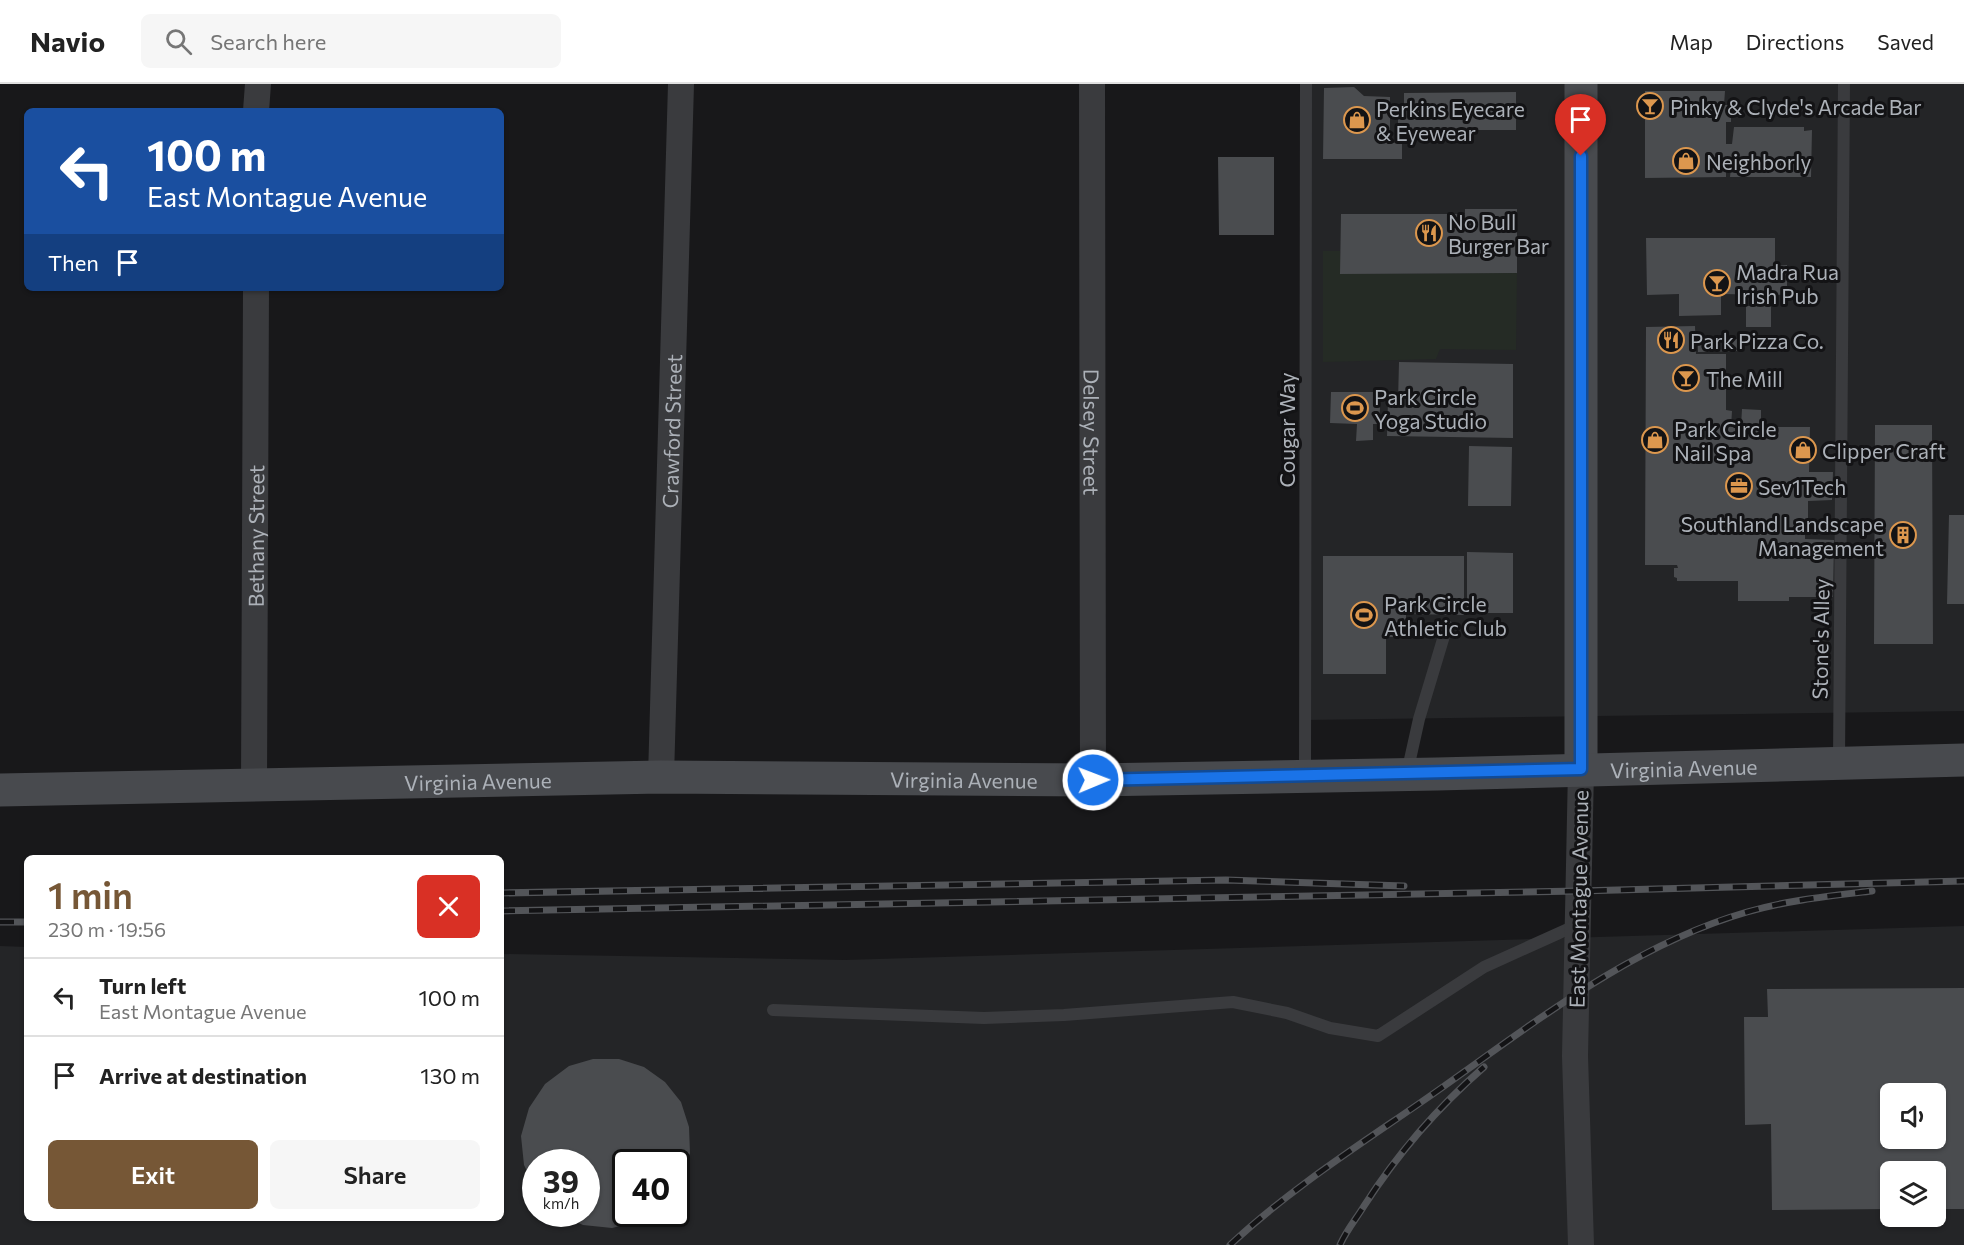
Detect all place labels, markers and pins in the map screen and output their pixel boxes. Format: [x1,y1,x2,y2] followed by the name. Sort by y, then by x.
[1635,91,1665,121] bar icon: Pinky & Clyde's Arcade Bar
[1555,94,1606,156] pin
[1670,94,1922,119] place label: Pinky & Clyde's Arcade Bar
[1376,96,1525,145] place label: Perkins Eyecare & Eyewear
[1342,105,1372,135] shop icon: Perkins Eyecare & Eyewear
[1671,146,1701,176] shop icon: Neighborly
[1706,149,1811,174] place label: Neighborly
[1448,209,1549,258] place label: No Bull Burger Bar
[1414,218,1444,248] restaurant icon: No Bull Burger Bar
[1736,259,1839,308] place label: Madra Rua Irish Pub
[1702,268,1732,298] bar icon: Madra Rua Irish Pub
[1656,325,1686,355] restaurant icon: Park Pizza Co.
[1690,328,1824,353] place label: Park Pizza Co.
[1671,363,1701,393] bar icon: The Mill
[1706,366,1783,391] place label: The Mill
[1374,384,1487,433] place label: Park Circle Yoga Studio
[1340,393,1370,423] sports icon: Park Circle Yoga Studio
[1674,416,1777,465] place label: Park Circle Nail Spa
[1640,425,1670,455] shop icon: Park Circle Nail Spa
[1788,435,1818,465] shop icon: Clipper Craft
[1822,438,1946,463] place label: Clipper Craft
[1724,471,1754,501] office icon: Sev1Tech
[1758,474,1846,499] place label: Sev1Tech
[1681,511,1884,560] place label: Southland Landscape Management
[1888,520,1918,550] building icon: Southland Landscape Management
[1384,591,1507,640] place label: Park Circle Athletic Club
[1349,600,1379,630] sports icon: Park Circle Athletic Club

